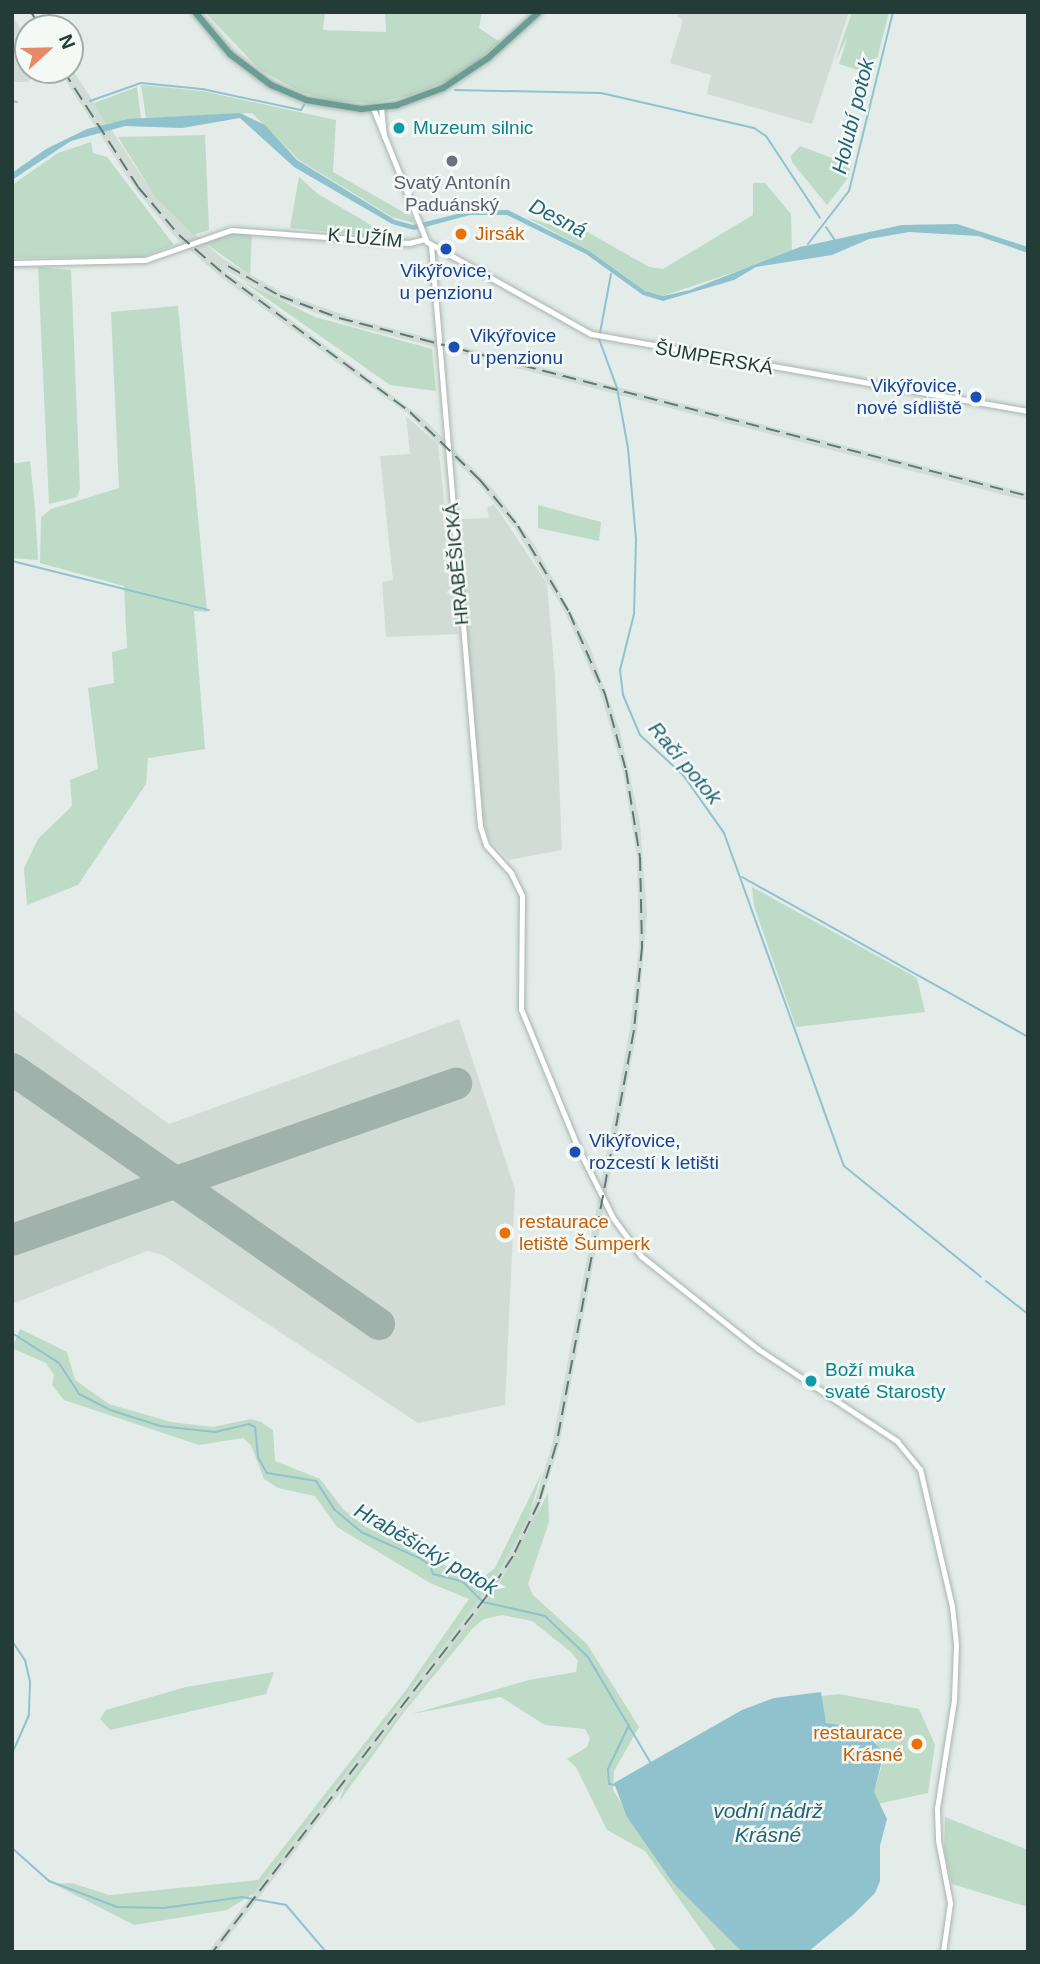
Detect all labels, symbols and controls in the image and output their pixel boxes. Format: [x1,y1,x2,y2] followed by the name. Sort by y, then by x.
[14,14,84,84] north arrow
[55,31,79,52] text: N
[827,56,879,176] water label: Holubí potok
[413,117,533,139] place label: Muzeum silnic
[391,120,407,136] marker: Muzeum silnic
[444,153,460,169] marker: Svatý Antonín Paduánský
[393,172,511,216] place label: Svatý Antonín Paduánský
[525,193,591,243] water label: Desná
[327,223,403,253] street label: K LUŽÍM
[475,223,525,245] place label: Jirsák
[453,226,469,242] marker: Jirsák
[438,241,454,257] marker: Vikýřovice, u penzionu
[400,260,492,304] place label: Vikýřovice, u penzionu
[470,325,563,369] place label: Vikýřovice u penzionu
[653,336,775,380] street label: ŠUMPERSKÁ
[444,337,464,357] marker: Vikýřovice u penzionu
[856,375,962,419] place label: Vikýřovice, nové sídliště
[968,389,984,405] marker: Vikýřovice, nové sídliště
[440,502,474,626] street label: HRABĚŠICKÁ
[643,716,727,810] water label: Račí potok
[589,1130,719,1174] place label: Vikýřovice, rozcestí k letišti
[567,1144,583,1160] marker: Vikýřovice, rozcestí k letišti
[519,1211,650,1255] place label: restaurace letiště Šumperk
[497,1225,513,1241] marker: restaurace letiště Šumperk
[825,1359,945,1403] place label: Boží muka svaté Starosty
[803,1373,819,1389] marker: Boží muka svaté Starosty
[350,1498,502,1600] water label: Hraběšický potok
[813,1722,903,1766] place label: restaurace Krásné
[909,1736,925,1752] marker: restaurace Krásné
[713,1798,823,1848] water label: vodní nádrž Krásné

